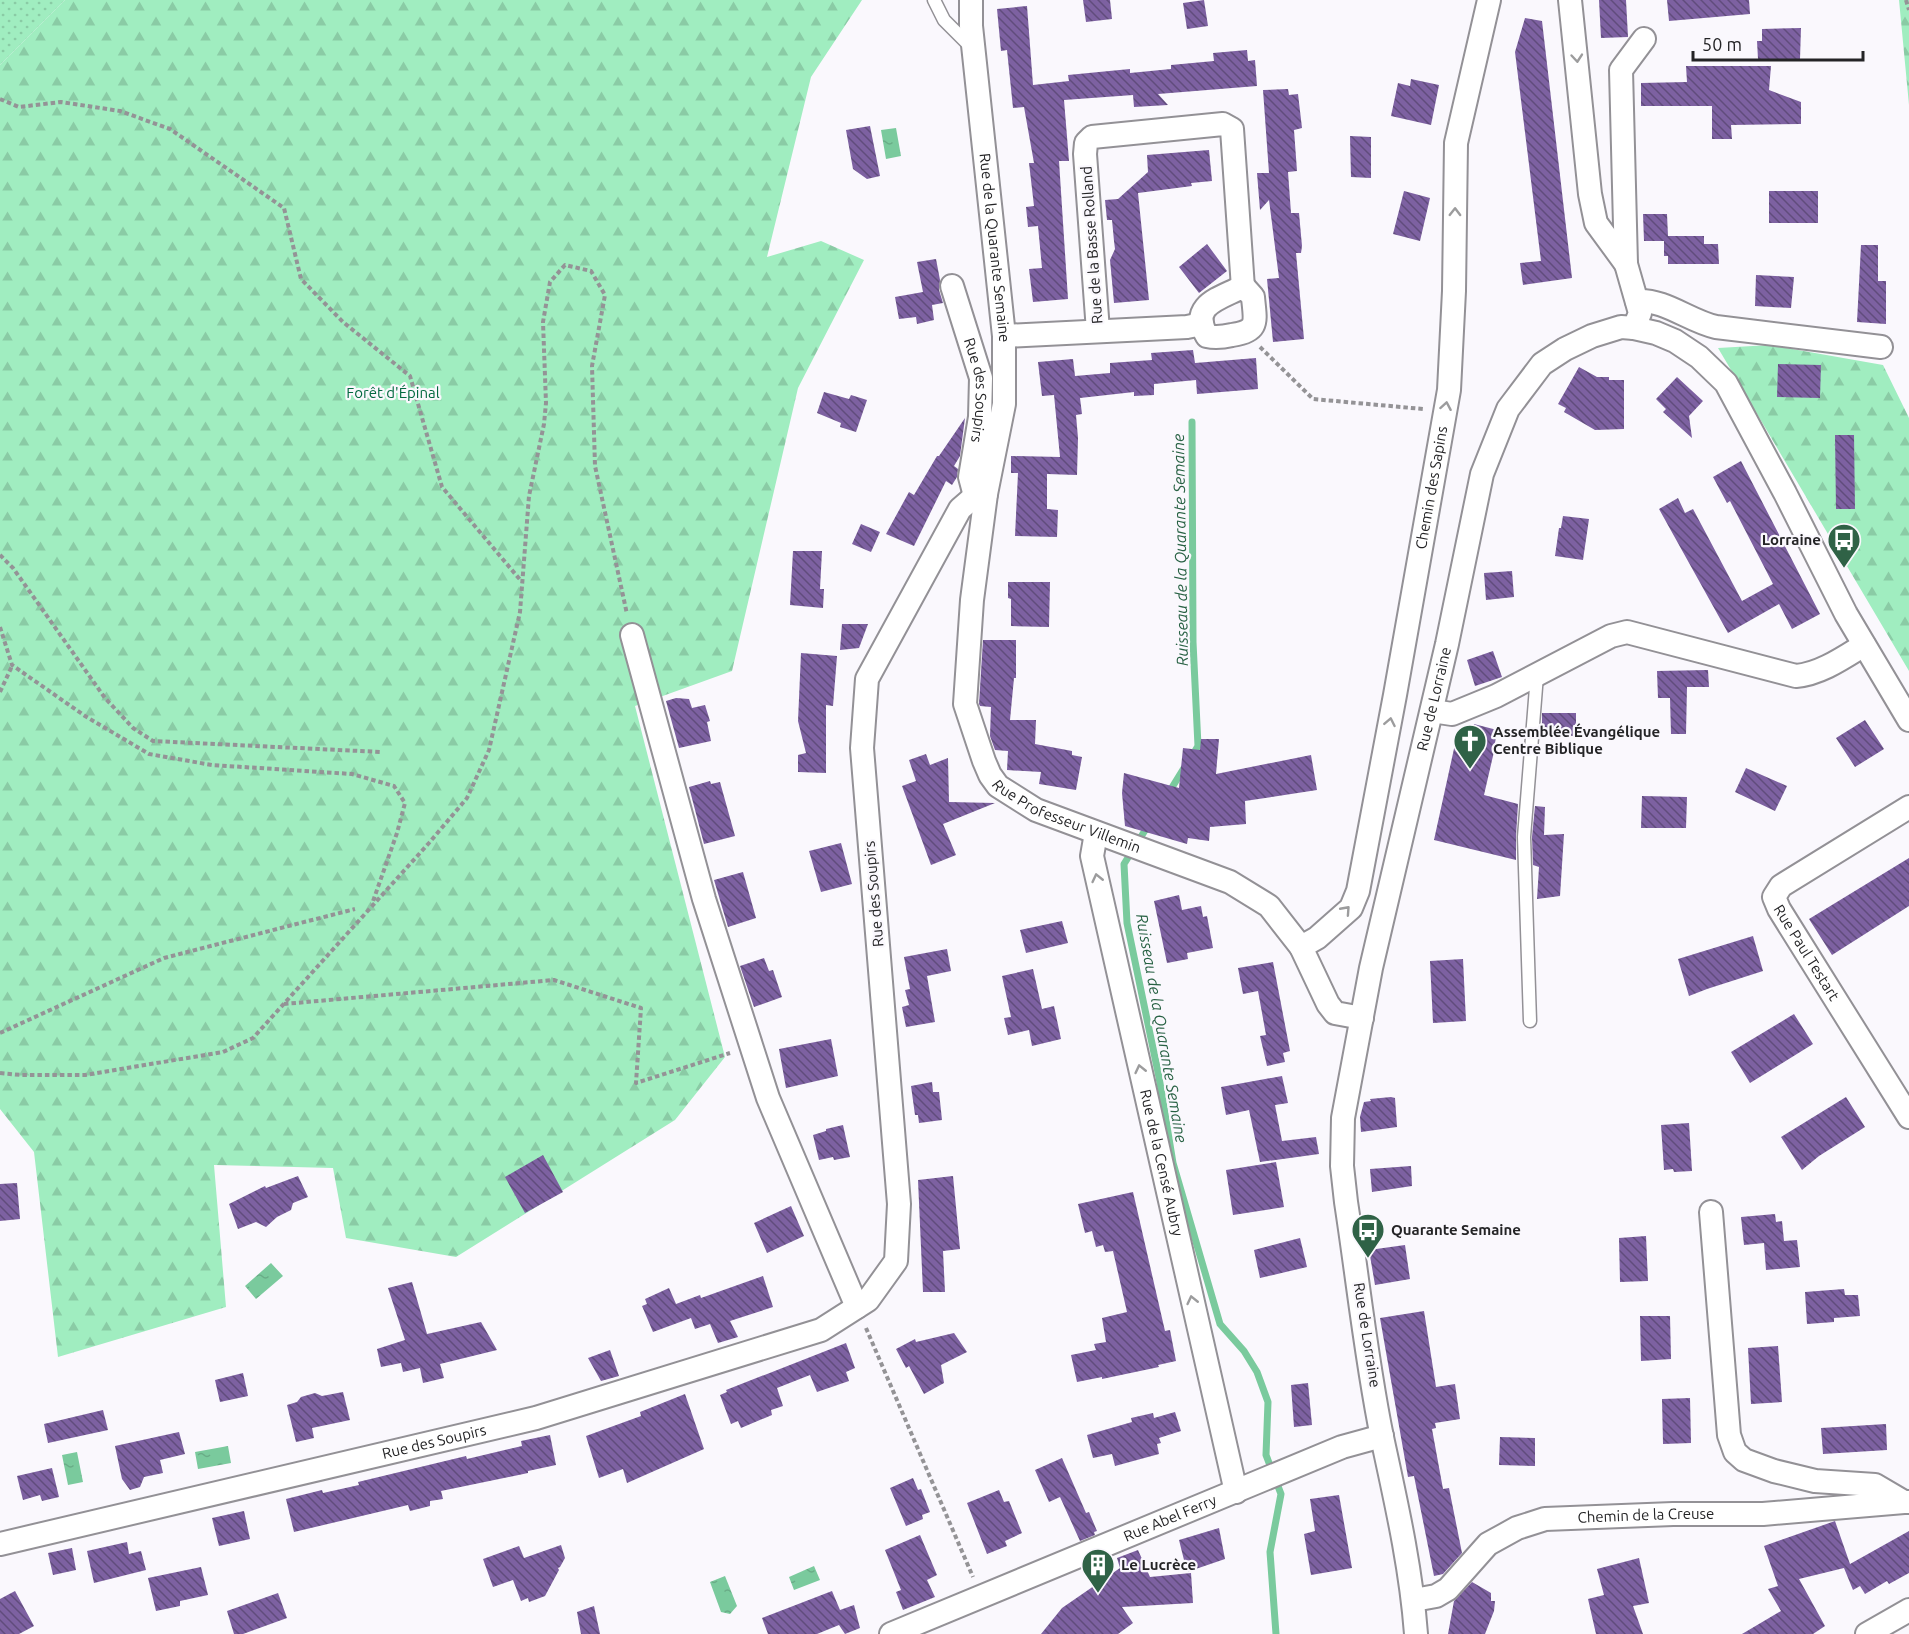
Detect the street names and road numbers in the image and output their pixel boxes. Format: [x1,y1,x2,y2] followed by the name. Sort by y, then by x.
[977,152,1013,342] street label: Rue de la Quarante Semaine
[1078,166,1105,325] street label: Rue de la Basse Rolland
[961,335,990,444] street label: Rue des Soupirs
[1412,425,1450,551] street label: Chemin des Sapins
[1413,645,1454,752] street label: Rue de Lorraine
[988,777,1143,856] street label: Rue Professeur Villemin
[860,840,887,948] street label: Rue des Soupirs
[1770,901,1843,1004] street label: Rue Paul Testart
[1137,1088,1187,1238] street label: Rue de la Censé Aubry
[1351,1281,1384,1389] street label: Rue de Lorraine
[380,1421,488,1462] street label: Rue des Soupirs
[1121,1491,1219,1545] street label: Rue Abel Ferry
[1577,1505,1714,1526] street label: Chemin de la Creuse

